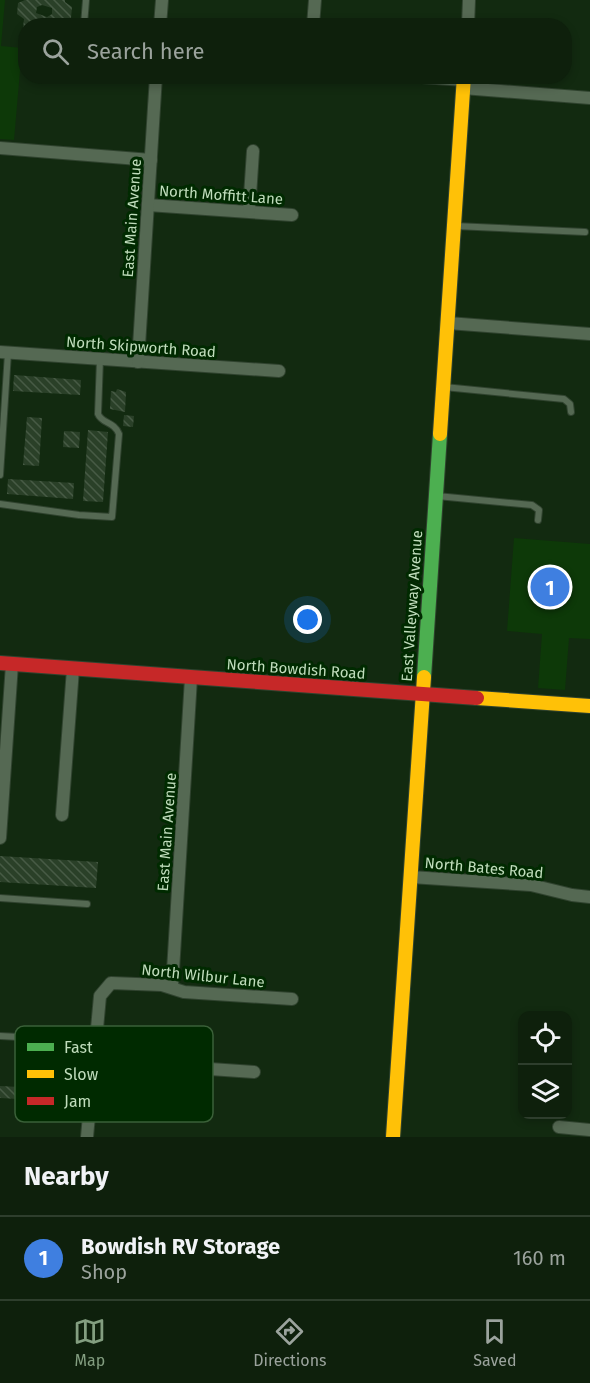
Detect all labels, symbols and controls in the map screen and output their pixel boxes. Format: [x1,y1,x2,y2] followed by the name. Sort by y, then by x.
[18,18,572,84] search box
[39,35,72,68] icon: search
[87,38,205,65] text: Search here
[119,158,145,278] street label: East Main Avenue
[158,182,284,208] street label: North Moffitt Lane
[66,333,216,361] street label: North Skipworth Road
[398,530,426,682] street label: East Valleyway Avenue
[530,564,570,610] pin: 1
[293,605,322,634] your location
[226,655,366,683] street label: North Bowdish Road
[154,772,180,892] street label: East Main Avenue
[424,854,544,882] street label: North Bates Road
[140,961,266,991] street label: North Wilbur Lane
[518,1011,572,1119] map controls
[518,1011,572,1065] button: locate
[15,1026,213,1122] legend
[64,1038,93,1057] text: Fast
[64,1065,99,1084] text: Slow
[518,1065,572,1119] button: layers
[64,1092,91,1111] text: Jam
[24,1161,109,1192] text: Nearby
[81,1233,280,1260] text: Bowdish RV Storage
[39,1246,48,1270] text: 1
[513,1246,566,1270] text: 160 m
[81,1260,127,1284] text: Shop
[73,1315,106,1370] tab: Map
[253,1315,327,1370] tab: Directions
[473,1315,517,1370] tab: Saved

